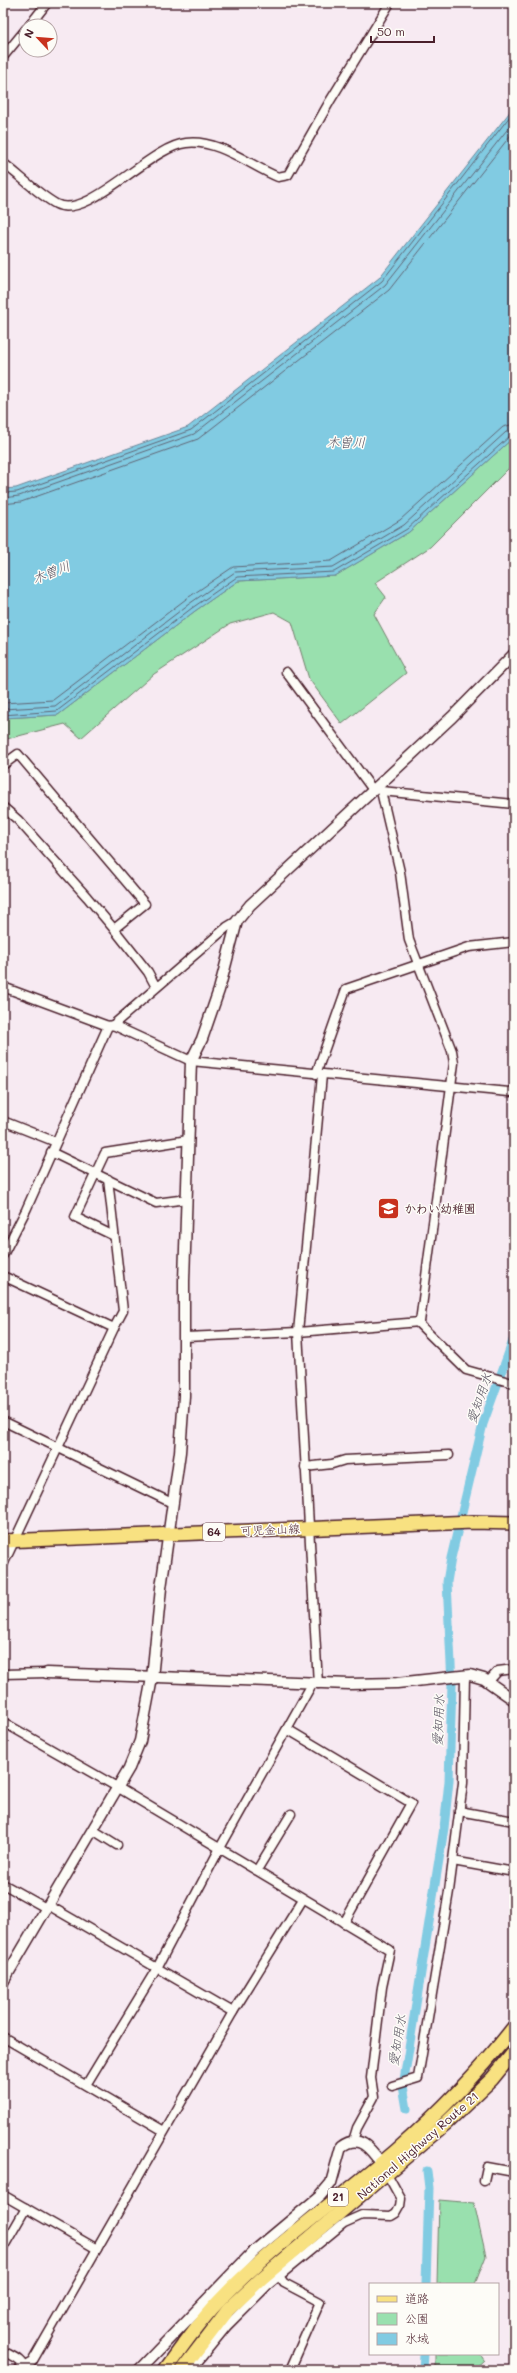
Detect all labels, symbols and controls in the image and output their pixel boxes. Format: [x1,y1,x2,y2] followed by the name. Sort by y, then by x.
[18,18,58,58] north arrow
[371,18,434,44] scale bar
[377,23,405,39] text: 50 m
[20,26,37,40] text: N
[326,433,366,450] water label: 木曽川
[30,556,72,587] water label: 木曽川
[376,1196,402,1222] school or university icon: かわい幼稚園
[404,1200,476,1216] place label: かわい幼稚園
[462,1370,495,1425] water label: 愛知用水
[240,1520,300,1538] street label: 可児金山線
[203,1523,225,1541] road number: 64
[428,1694,447,1746] water label: 愛知用水
[384,2013,409,2067] water label: 愛知用水
[353,2088,482,2203] street label: National Highway Route 21
[328,2188,348,2206] road number: 21
[369,2283,499,2355] legend
[405,2290,429,2306] text: 道路
[405,2310,429,2326] text: 公園
[405,2330,429,2346] text: 水域

